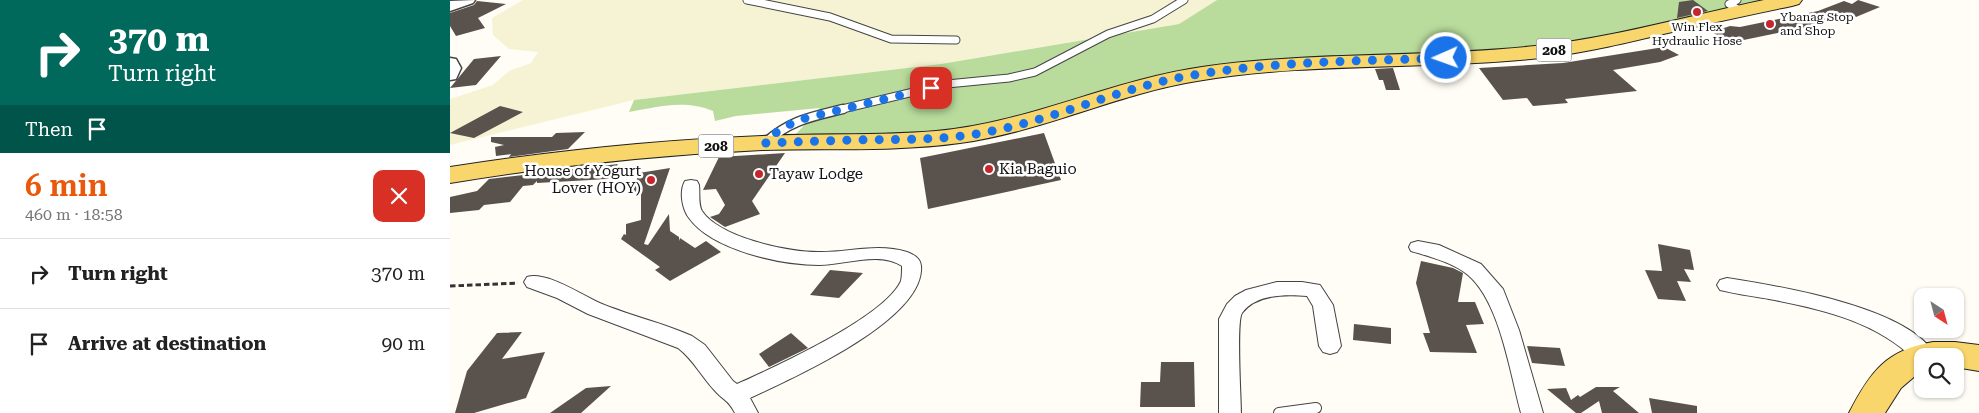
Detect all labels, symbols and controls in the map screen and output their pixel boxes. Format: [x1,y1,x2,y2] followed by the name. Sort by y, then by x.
[1691,6,1703,18] marker: Win Flex Hydraulic Hose
[1780,10,1854,38] place label: Ybanag Stop and Shop
[1764,18,1776,30] marker: Ybanag Stop and Shop
[108,19,209,60] text: 370 m
[25,20,90,85] icon: right
[1652,20,1742,48] place label: Win Flex Hydraulic Hose
[1419,31,1471,83] position arrow
[1536,38,1572,62] road number: 208
[108,61,216,86] text: Turn right
[910,67,952,109] pin
[917,74,945,102] icon: arrive
[83,115,111,143] icon: arrive
[25,118,73,141] text: Then
[698,134,734,158] road number: 208
[999,160,1077,178] place label: Kia Baguio
[524,162,641,197] place label: House of Yogurt Lover (HOY)
[983,163,995,175] marker: Kia Baguio
[769,165,863,183] place label: Tayaw Lodge
[25,168,108,203] text: 6 min
[753,168,765,180] marker: Tayaw Lodge
[373,170,425,222] button: close
[645,174,657,186] marker: House of Yogurt Lover (HOY)
[25,205,123,224] text: 460 m · 18:58
[25,260,53,288] icon: right
[68,262,168,285] text: Turn right
[371,262,425,285] text: 370 m
[1914,288,1964,338] north arrow
[1914,288,1964,398] map controls
[25,330,53,358] icon: arrive
[68,332,266,355] text: Arrive at destination
[382,332,425,355] text: 90 m
[1914,348,1964,398] button: search

